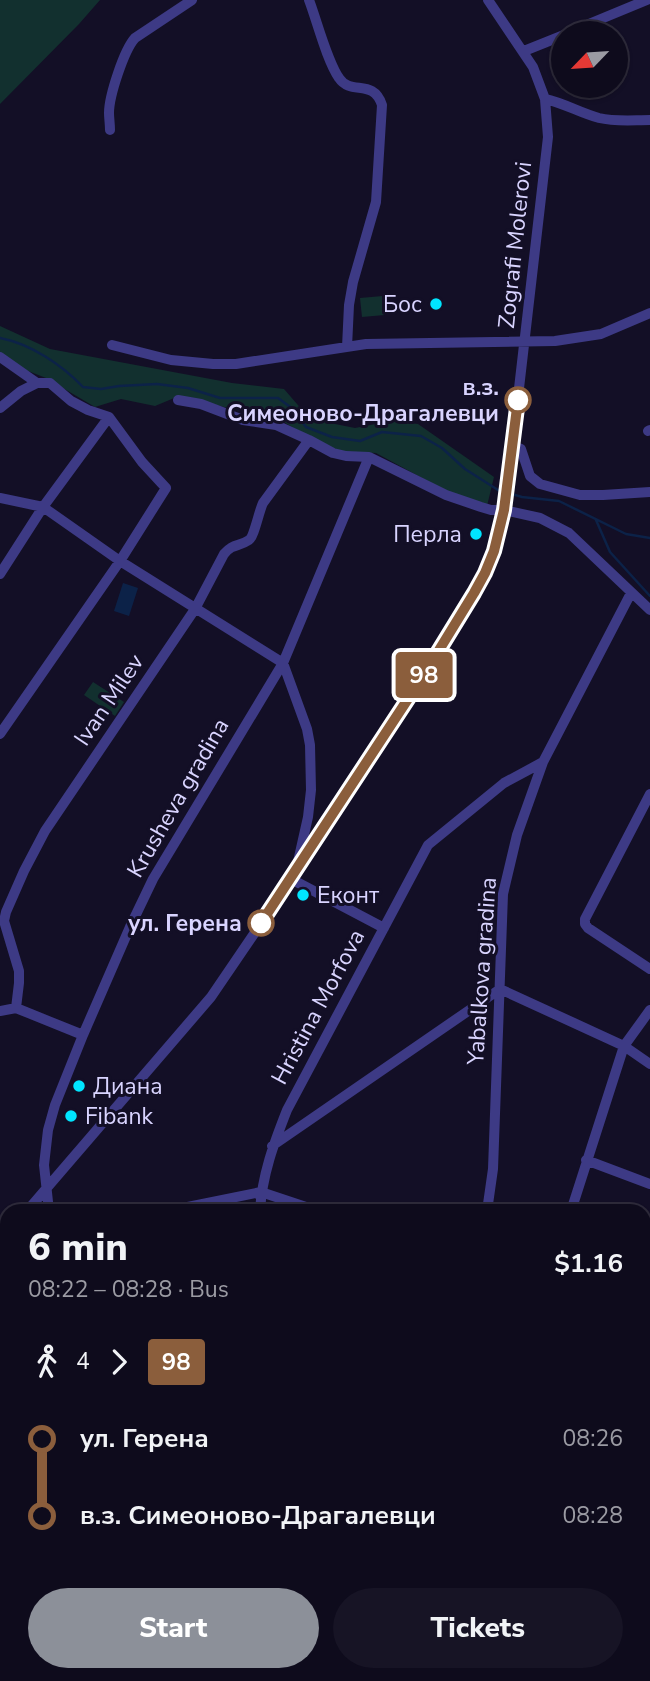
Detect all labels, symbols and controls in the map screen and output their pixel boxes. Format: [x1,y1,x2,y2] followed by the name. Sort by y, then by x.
[551,21,628,98] north arrow
[551,21,628,98] map controls
[491,160,539,330] street label: Zografi Molerovi
[383,289,422,320] place label: Бос
[428,296,444,312] marker: Бос
[227,372,499,429] place label: в.з. Симеоново-Драгалевци
[505,387,531,413] marker: в.з. Симеоново-Драгалевци
[393,519,462,550] place label: Перла
[468,526,484,542] marker: Перла
[67,648,151,752] street label: Ivan Milev
[392,652,456,698] line badge: 98
[410,659,438,691] text: 98
[120,713,236,883] street label: Krusheva gradina
[460,876,504,1067] street label: Yabalkova gradina
[317,880,380,911] place label: Еконт
[295,887,311,903] marker: Еконт
[128,908,242,939] place label: ул. Герена
[248,910,274,936] marker: ул. Герена
[264,924,372,1090] street label: Hristina Morfova
[93,1071,163,1102] place label: Диана
[71,1078,87,1094] marker: Диана
[85,1101,154,1132] place label: Fibank
[63,1108,79,1124] marker: Fibank
[28,1222,128,1273] text: 6 min
[554,1246,623,1281] text: $1.16
[28,1274,229,1305] text: 08:22 – 08:28 · Bus
[28,1343,66,1381] icon: walk
[100,1343,138,1381] icon: forward
[76,1346,90,1377] text: 4
[162,1346,191,1378] text: 98
[80,1421,209,1456] text: ул. Герена
[563,1423,623,1454] text: 08:26
[80,1498,436,1533] text: в.з. Симеоново-Драгалевци
[563,1500,623,1531] text: 08:28
[28,1588,319,1668] button: Start
[333,1588,623,1668] button: Tickets

